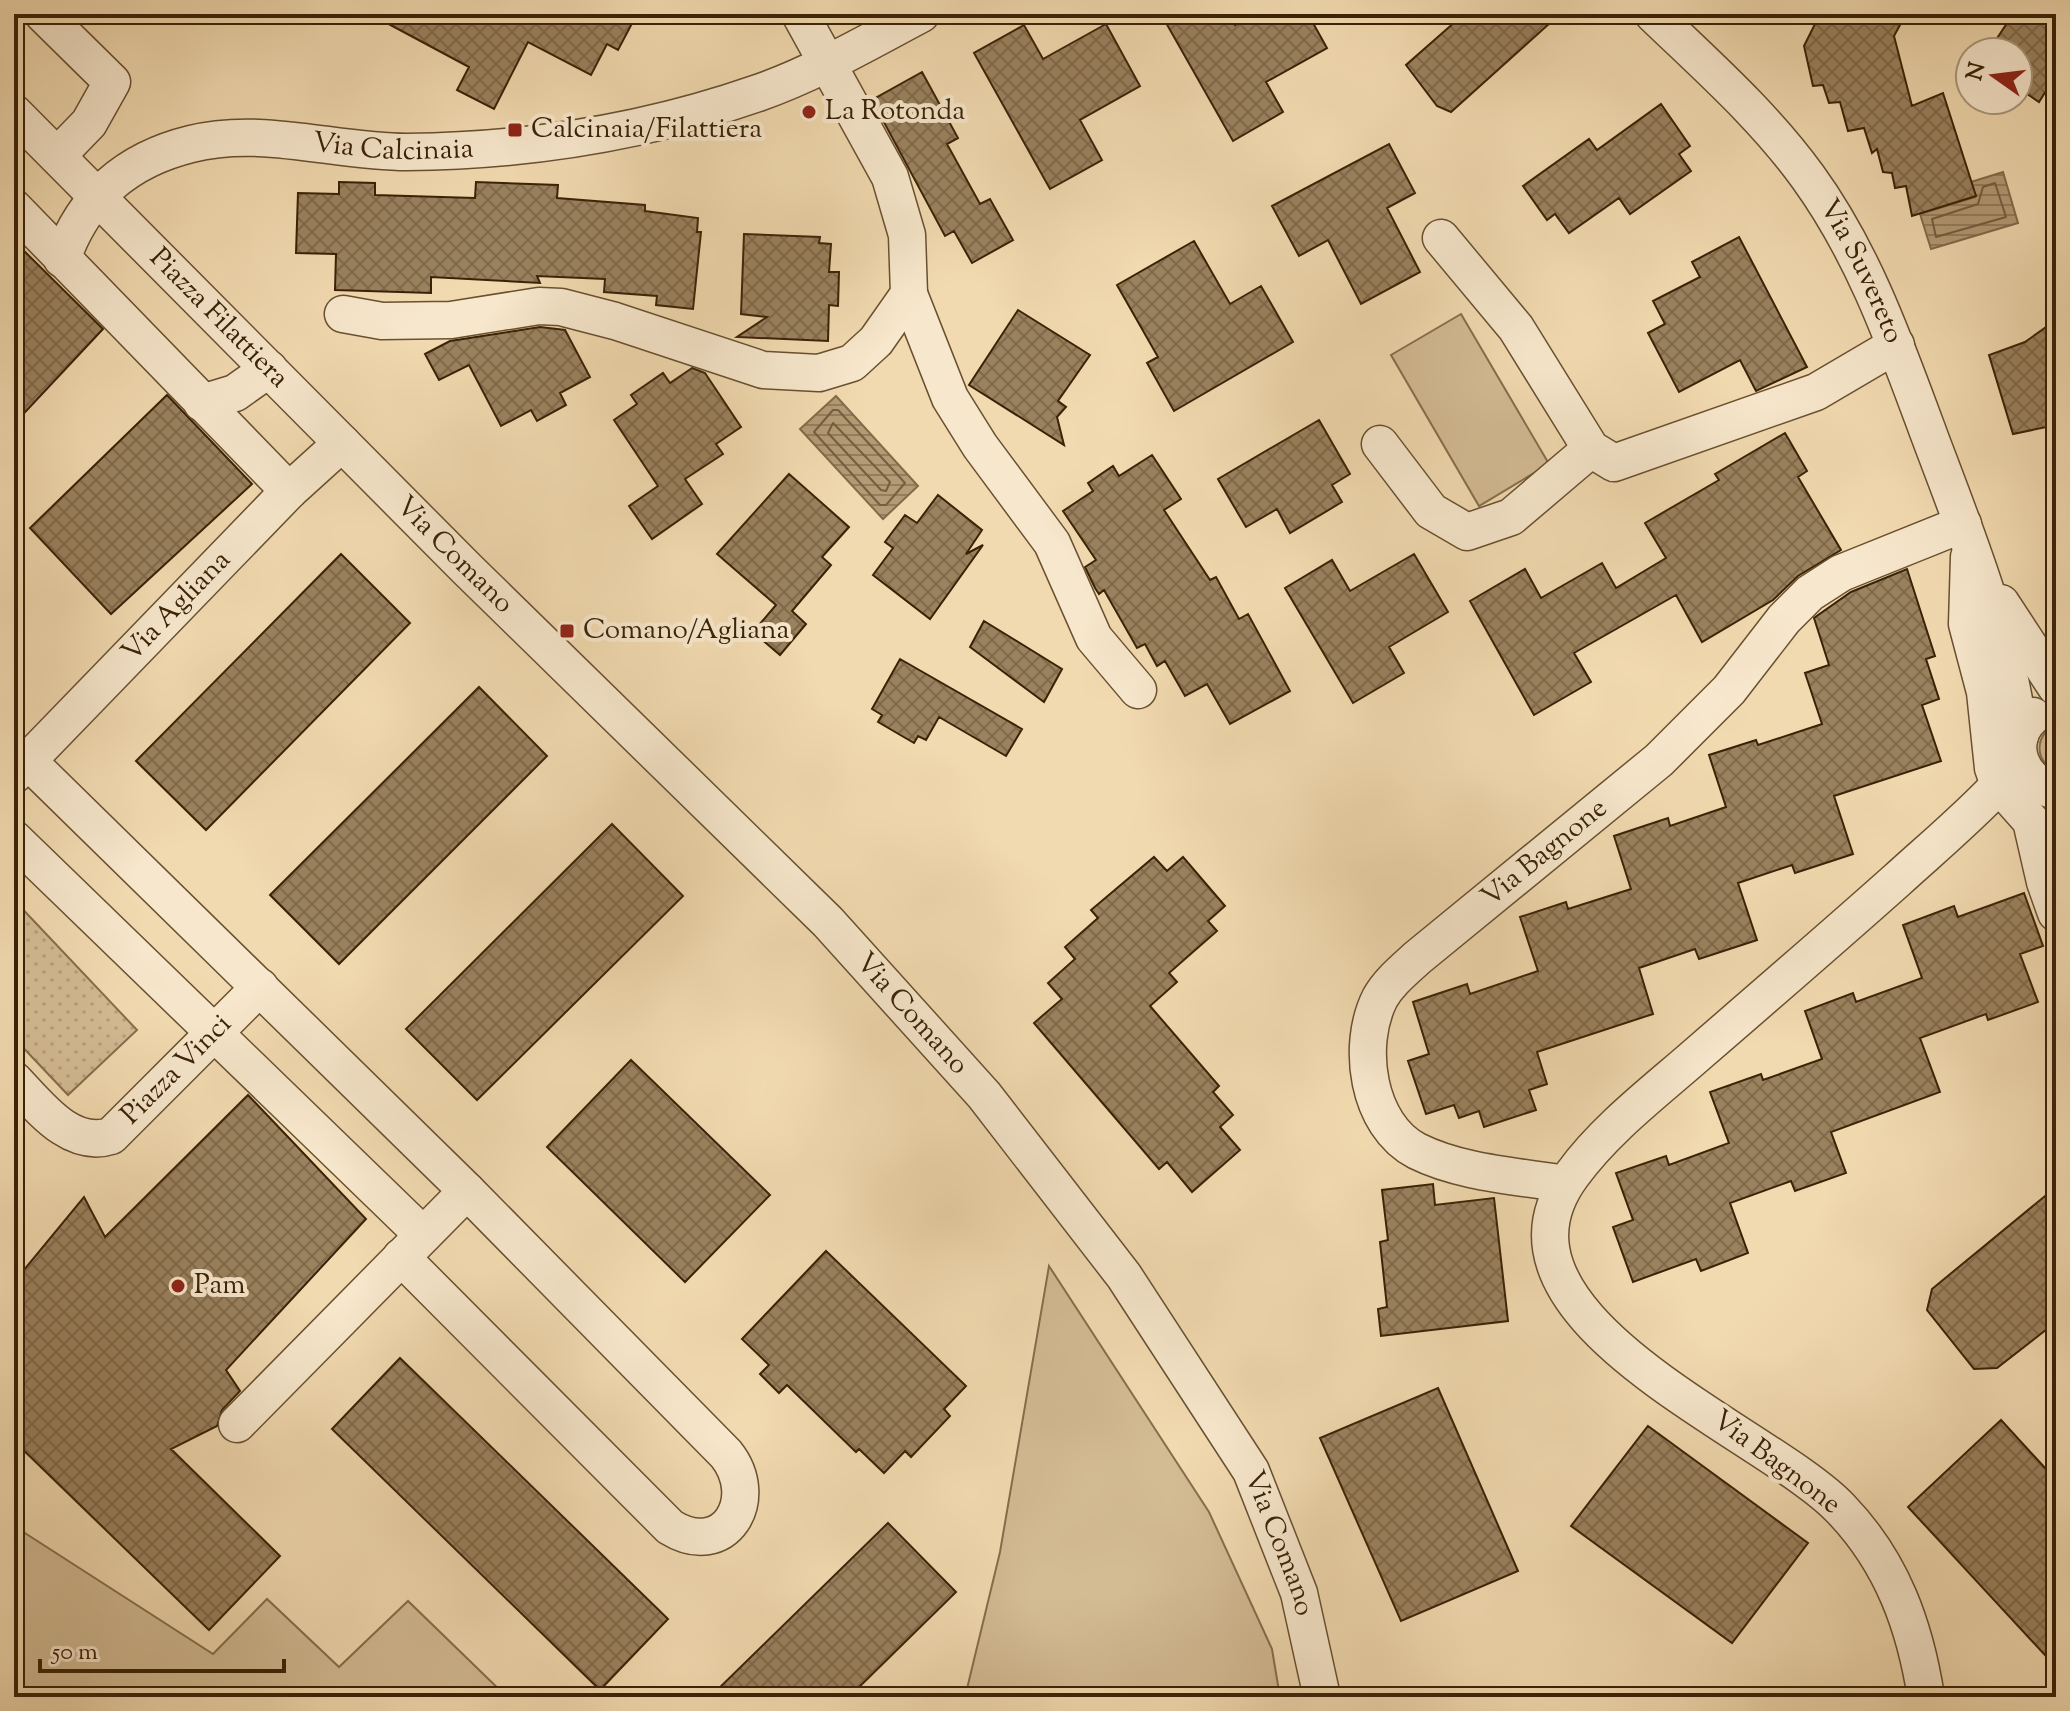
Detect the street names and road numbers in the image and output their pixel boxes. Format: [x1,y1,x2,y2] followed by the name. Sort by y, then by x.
[310,123,475,172] street label: Via Calcinaia
[1808,192,1913,350] street label: Via Suvereto
[140,240,297,398] street label: Piazza Filattiera
[386,487,522,624] street label: Via Comano
[113,542,241,672] street label: Via Agliana
[1473,790,1617,917] street label: Via Bagnone
[845,944,977,1084] street label: Via Comano
[113,1006,241,1134] street label: Piazza Vinci
[1703,1401,1849,1525] street label: Via Bagnone
[1233,1465,1324,1620] street label: Via Comano

